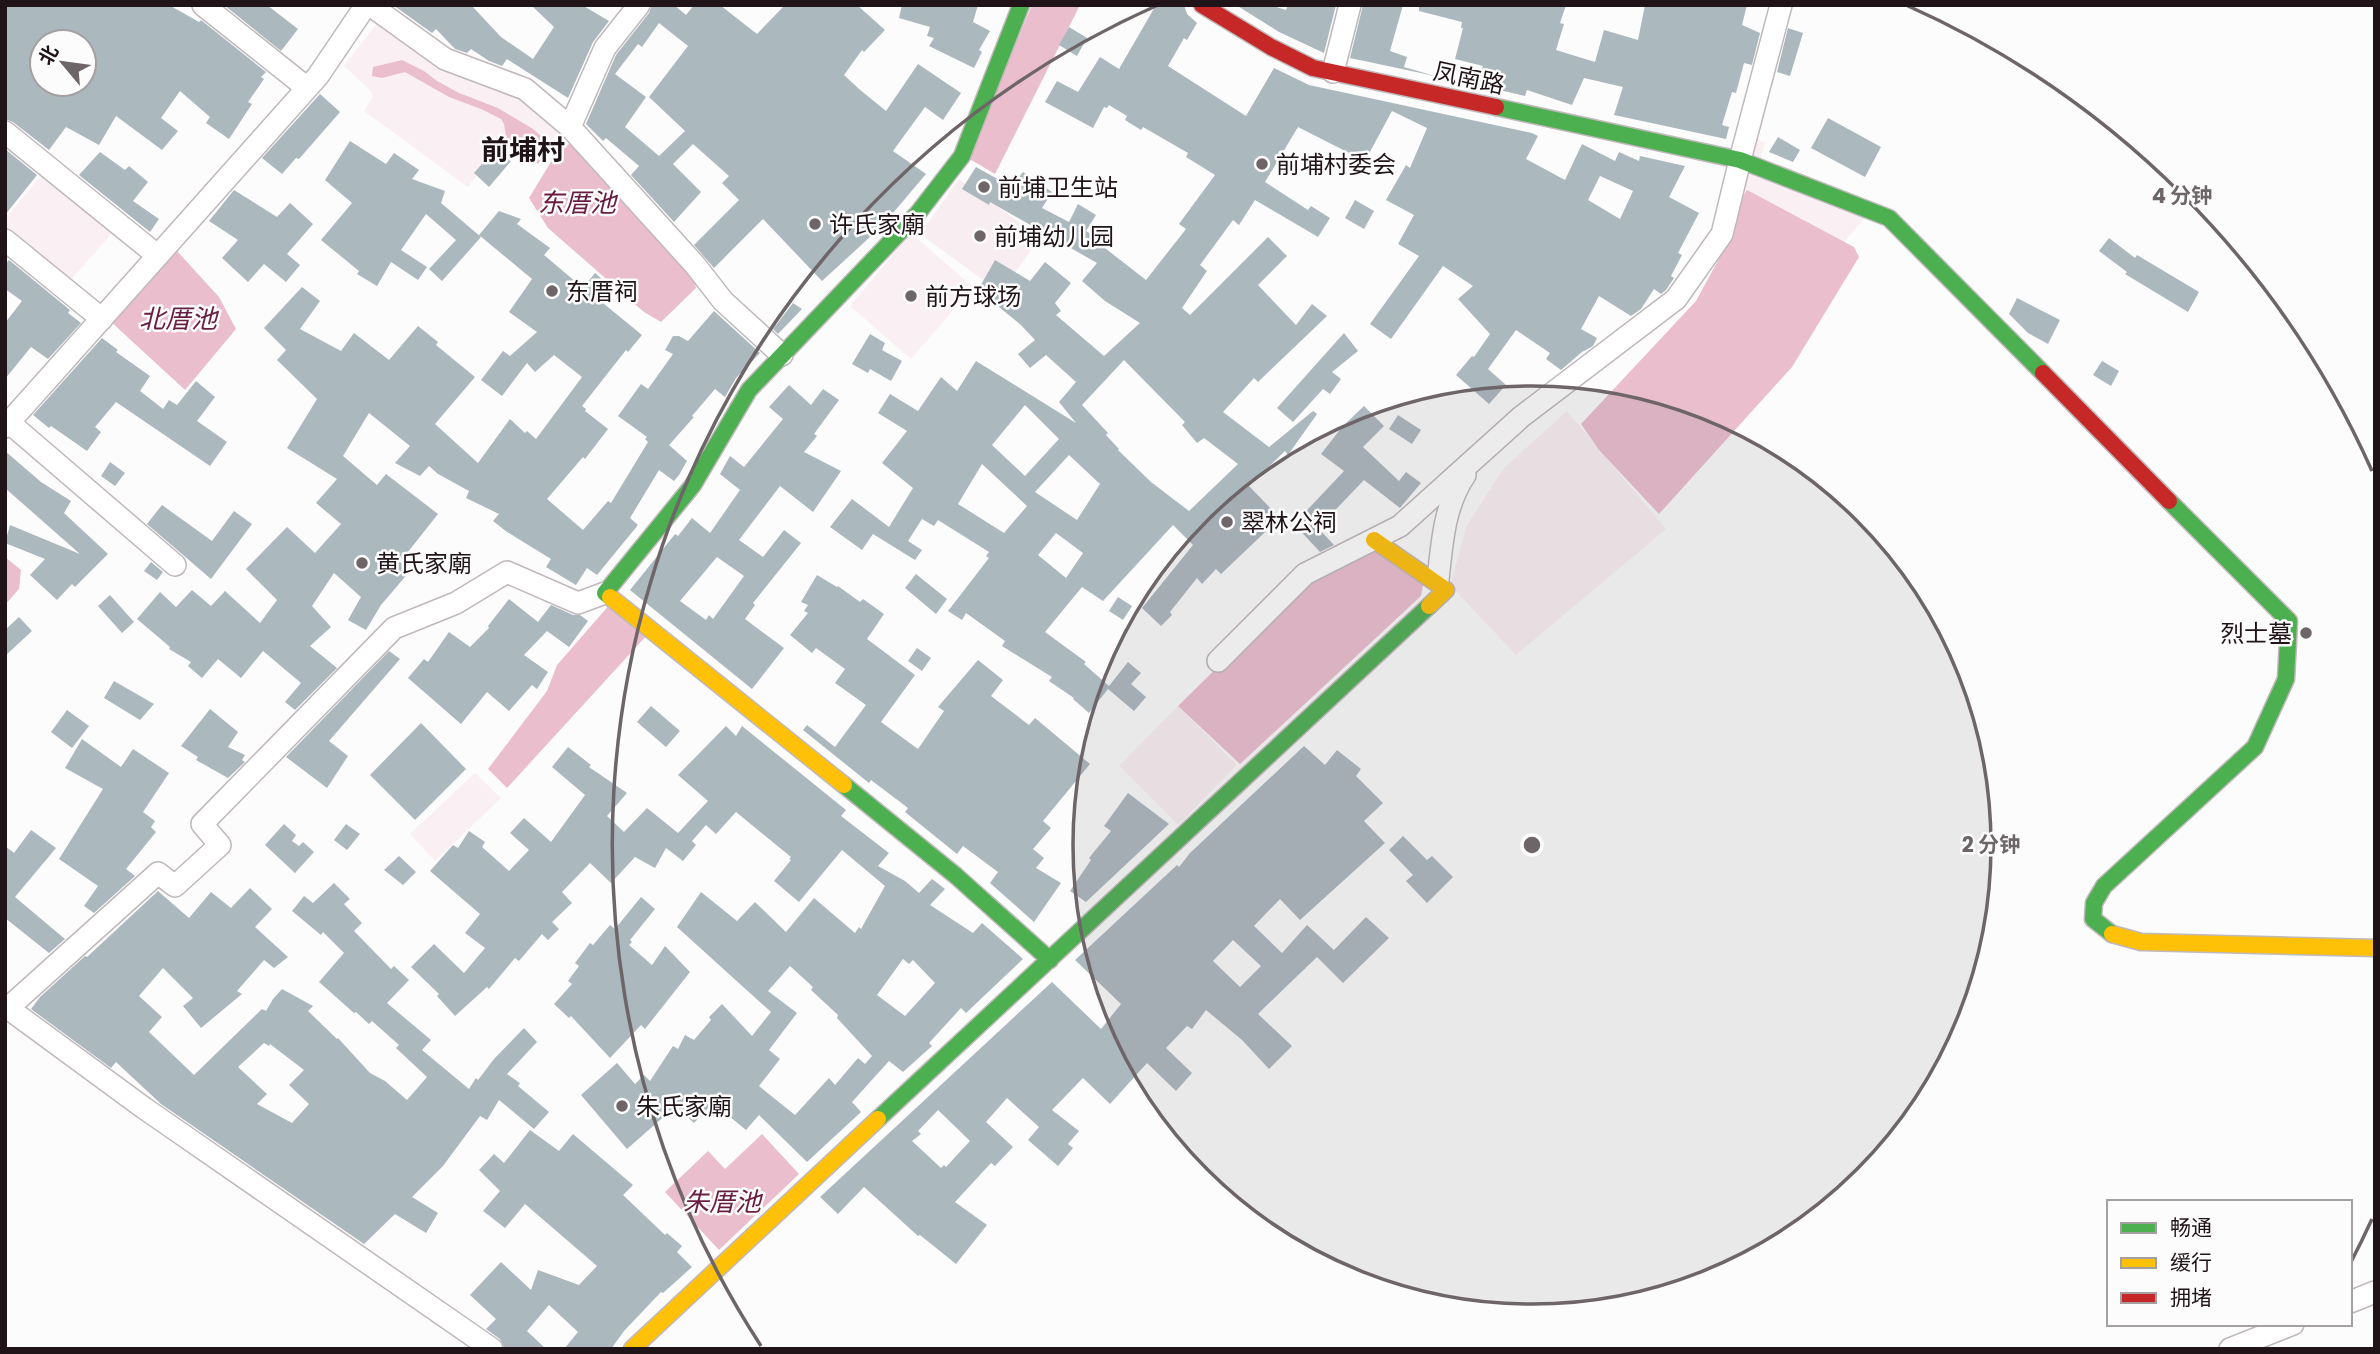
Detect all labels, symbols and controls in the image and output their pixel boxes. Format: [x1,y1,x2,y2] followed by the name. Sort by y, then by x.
[28,28,98,98] north arrow
[32,40,65,70] text: 北
[1430,54,1508,102] street label: 凤南路
[481,131,565,170] district label: 前埔村
[1276,148,1396,181] place label: 前埔村委会
[1254,156,1270,172] marker: 前埔村委会
[998,171,1118,204] place label: 前埔卫生站
[976,179,992,195] marker: 前埔卫生站
[2152,181,2212,210] text: 4 分钟
[538,185,619,221] water label: 东厝池
[829,208,925,241] place label: 许氏家廟
[807,216,823,232] marker: 许氏家廟
[994,220,1114,253] place label: 前埔幼儿园
[972,228,988,244] marker: 前埔幼儿园
[566,275,638,308] place label: 东厝祠
[925,280,1021,313] place label: 前方球场
[544,283,560,299] marker: 东厝祠
[903,288,919,304] marker: 前方球场
[139,301,220,337] water label: 北厝池
[1241,506,1337,539] place label: 翠林公祠
[1219,514,1235,530] marker: 翠林公祠
[376,547,472,580] place label: 黄氏家廟
[354,555,370,571] marker: 黄氏家廟
[2220,617,2292,650] place label: 烈士墓
[2298,625,2314,641] marker: 烈士墓
[1962,830,2020,859] text: 2 分钟
[1520,833,1544,857] centre of rings
[636,1090,732,1123] place label: 朱氏家廟
[614,1098,630,1114] marker: 朱氏家廟
[683,1184,764,1220] water label: 朱厝池
[2107,1200,2352,1326] legend
[2170,1213,2212,1242] text: 畅通
[2170,1248,2212,1277] text: 缓行
[2170,1283,2212,1312] text: 拥堵

